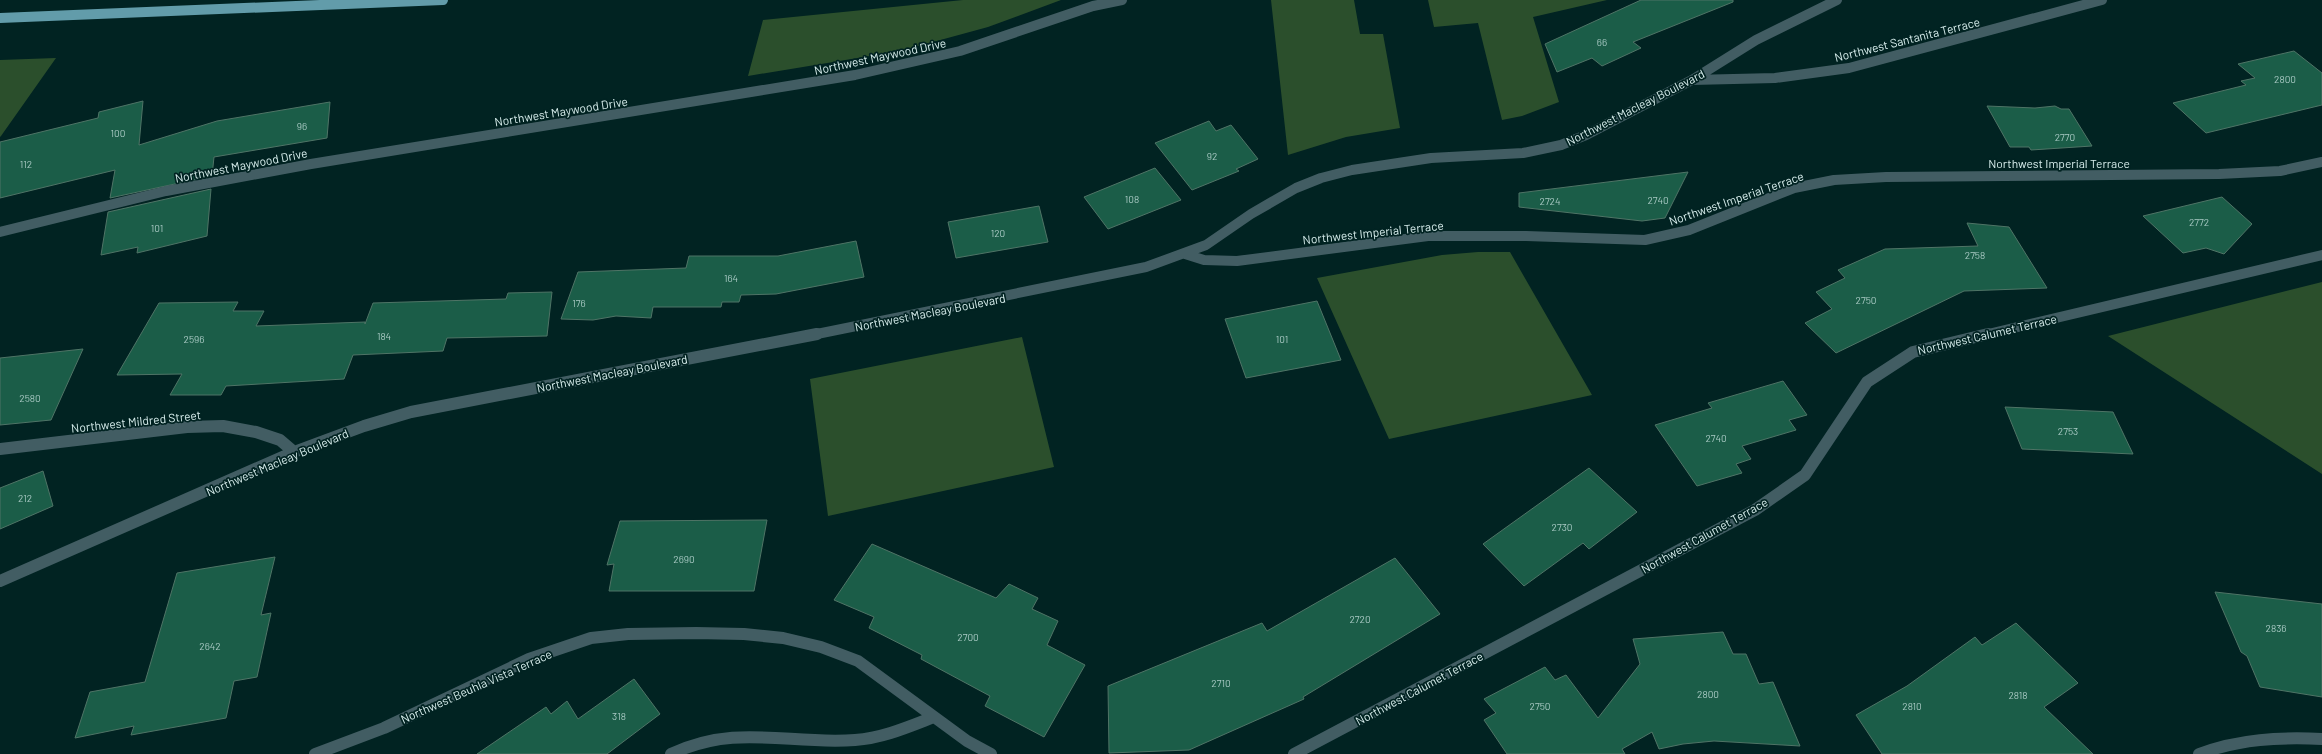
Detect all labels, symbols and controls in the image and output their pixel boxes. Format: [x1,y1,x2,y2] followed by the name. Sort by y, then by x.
[1833,14,1981,64] street label: Northwest Santanita Terrace
[813,35,947,77] street label: Northwest Maywood Drive
[1597,36,1607,48] house number: 66
[1564,66,1706,148] street label: Northwest Macleay Boulevard
[2274,73,2296,85] house number: 2800
[493,94,629,128] street label: Northwest Maywood Drive
[297,120,307,132] house number: 96
[111,127,125,139] house number: 100
[2055,131,2075,143] house number: 2770
[174,145,308,185] street label: Northwest Maywood Drive
[1207,150,1217,162] house number: 92
[1988,156,2130,170] street label: Northwest Imperial Terrace
[20,158,32,170] house number: 112
[1667,168,1805,228] street label: Northwest Imperial Terrace
[1125,193,1139,205] house number: 108
[1647,194,1669,206] house number: 2740
[1540,195,1560,207] house number: 2724
[2189,216,2209,228] house number: 2772
[1302,218,1444,246] street label: Northwest Imperial Terrace
[151,222,163,234] house number: 101
[991,227,1005,239] house number: 120
[1965,249,1985,261] house number: 2758
[724,272,738,284] house number: 164
[853,291,1007,333] street label: Northwest Macleay Boulevard
[1856,294,1876,306] house number: 2750
[572,297,586,309] house number: 176
[1916,311,2058,357] street label: Northwest Calumet Terrace
[377,330,391,342] house number: 184
[184,333,204,345] house number: 2596
[1276,333,1288,345] house number: 101
[535,352,689,394] street label: Northwest Macleay Boulevard
[19,392,41,404] house number: 2580
[70,407,202,435] street label: Northwest Mildred Street
[2058,425,2078,437] house number: 2753
[204,426,350,498] street label: Northwest Macleay Boulevard
[1705,432,1727,444] house number: 2740
[18,492,32,504] house number: 212
[1638,494,1770,576] street label: Northwest Calumet Terrace
[1552,521,1572,533] house number: 2730
[673,553,695,565] house number: 2690
[1349,613,1371,625] house number: 2720
[2266,622,2286,634] house number: 2836
[957,631,979,643] house number: 2700
[199,640,221,652] house number: 2642
[398,646,554,726] street label: Northwest Beuhla Vista Terrace
[1353,648,1485,728] street label: Northwest Calumet Terrace
[1211,677,1231,689] house number: 2710
[1697,688,1719,700] house number: 2800
[2009,689,2028,701] house number: 2818
[1530,700,1550,712] house number: 2750
[1902,700,1922,712] house number: 2810
[612,710,626,722] house number: 318

